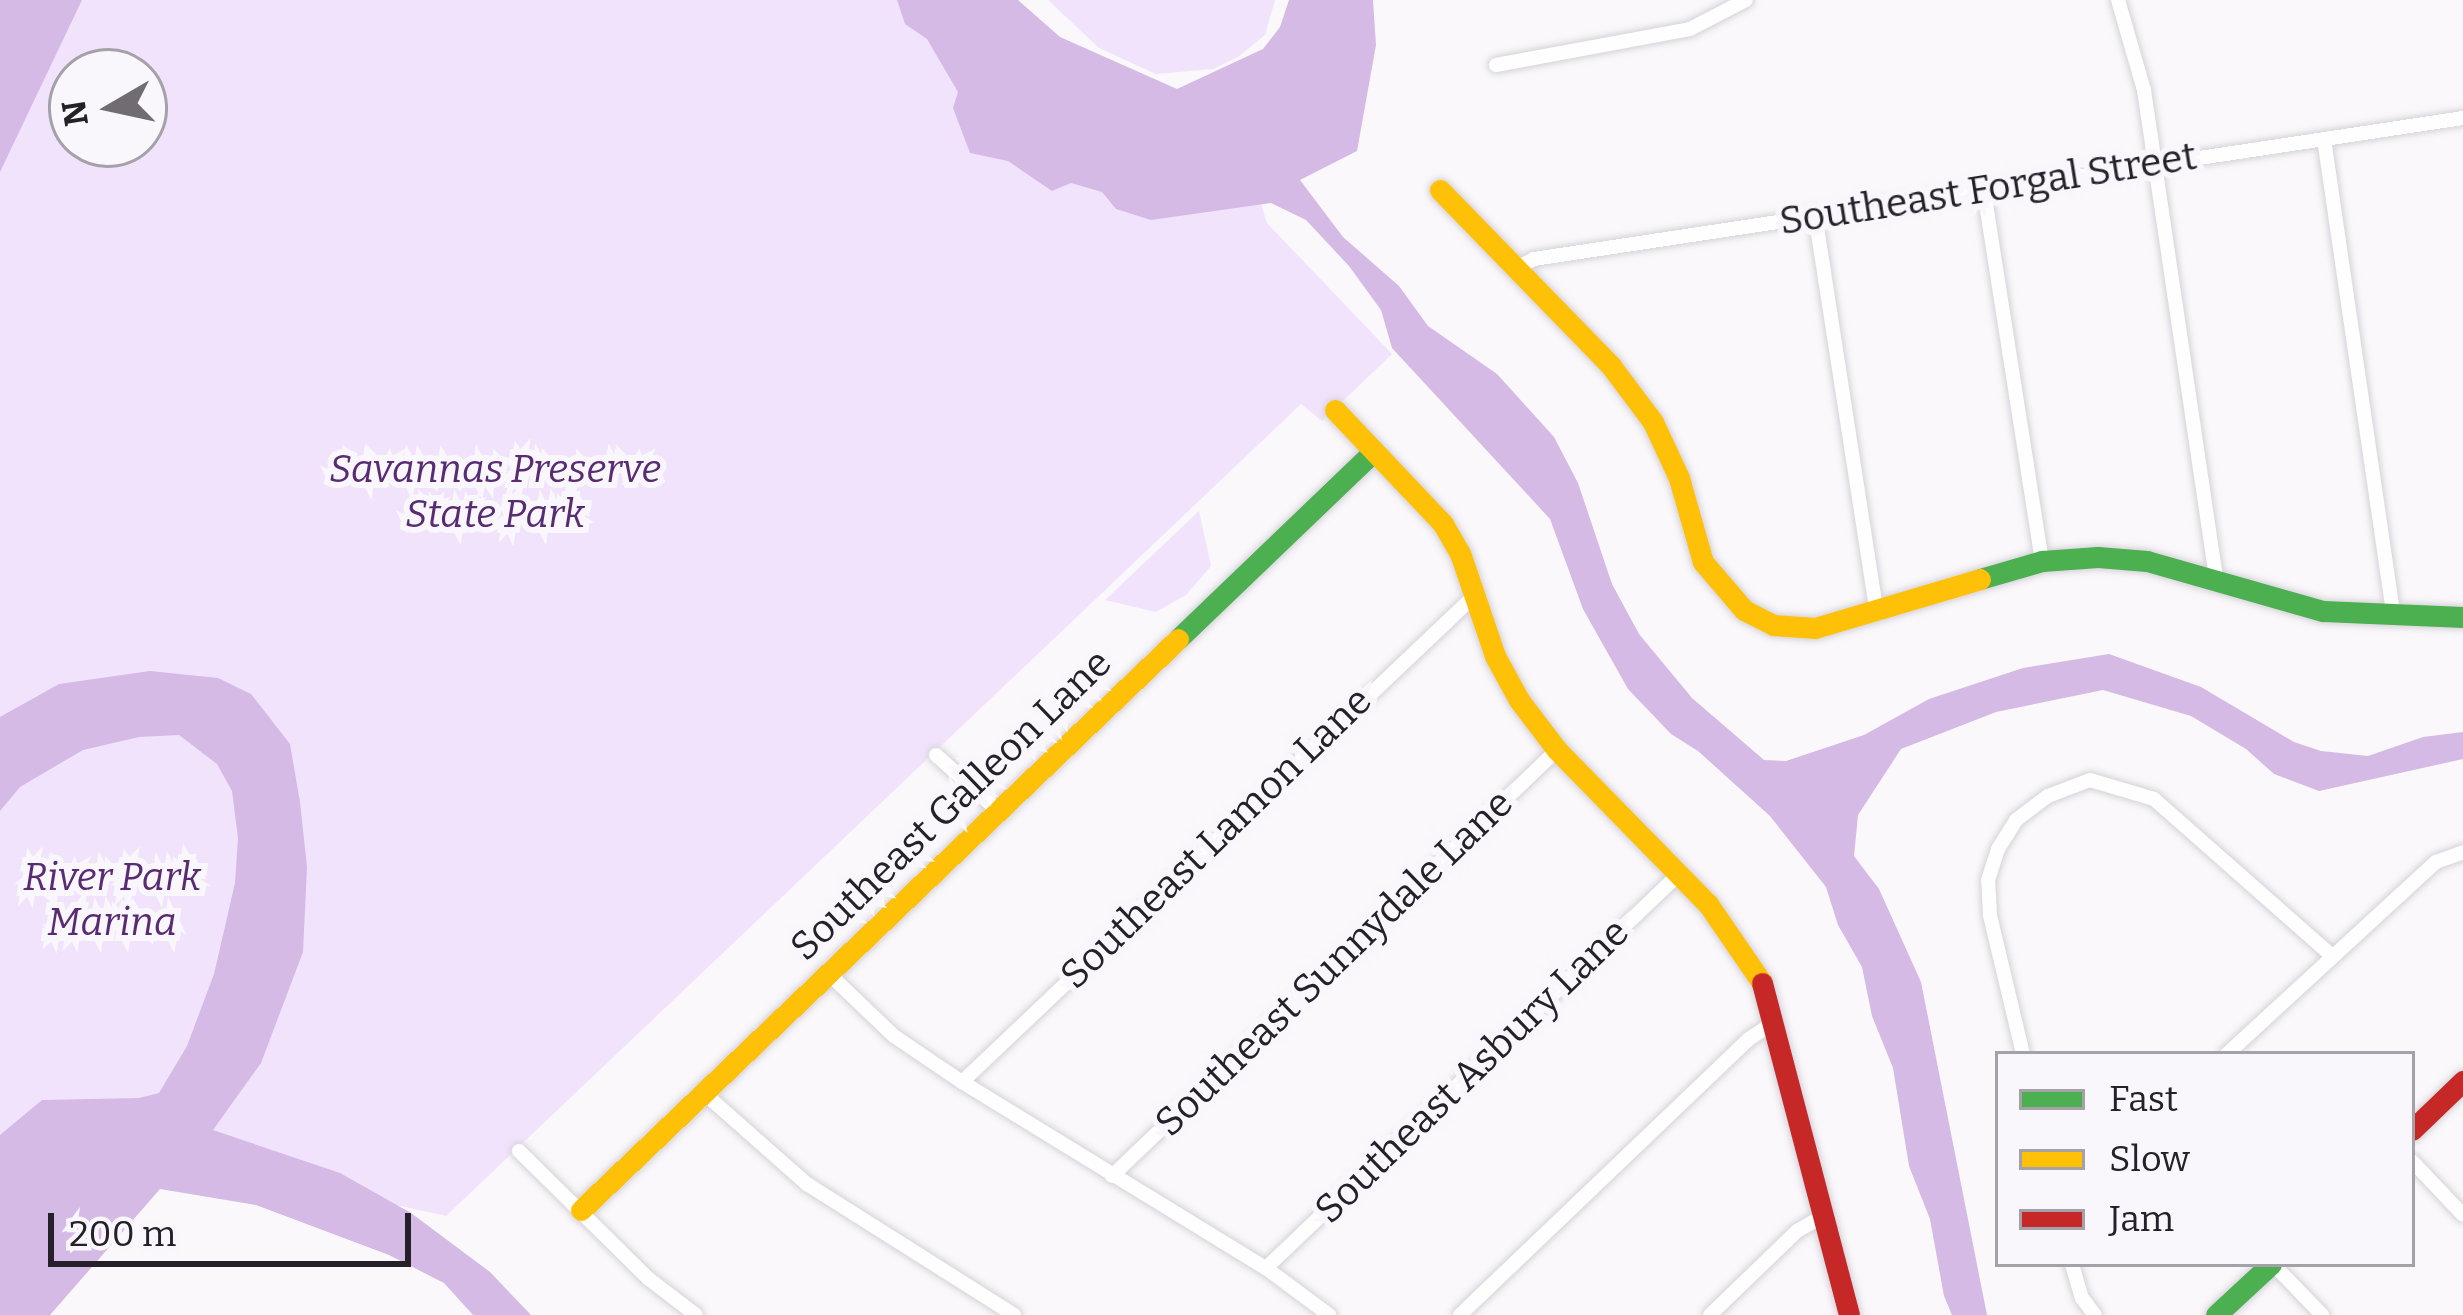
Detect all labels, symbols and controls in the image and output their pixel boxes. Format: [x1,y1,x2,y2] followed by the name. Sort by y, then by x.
[48,48,168,168] north arrow
[54,97,97,129] text: N
[1776,133,2200,245] street label: Southeast Forgal Street
[329,447,661,538] park label: Savannas Preserve State Park
[781,640,1121,970] street label: Southeast Galleon Lane
[1051,678,1381,998] street label: Southeast Lamon Lane
[1146,780,1522,1146] street label: Southeast Sunnydale Lane
[23,855,201,946] park label: River Park Marina
[1306,909,1638,1233] street label: Southeast Asbury Lane
[1995,1051,2415,1267] legend
[2109,1077,2178,1121] text: Fast
[2109,1137,2190,1181] text: Slow
[54,1189,417,1263] scale bar
[2109,1197,2174,1241] text: Jam
[69,1212,176,1256] text: 200 m

